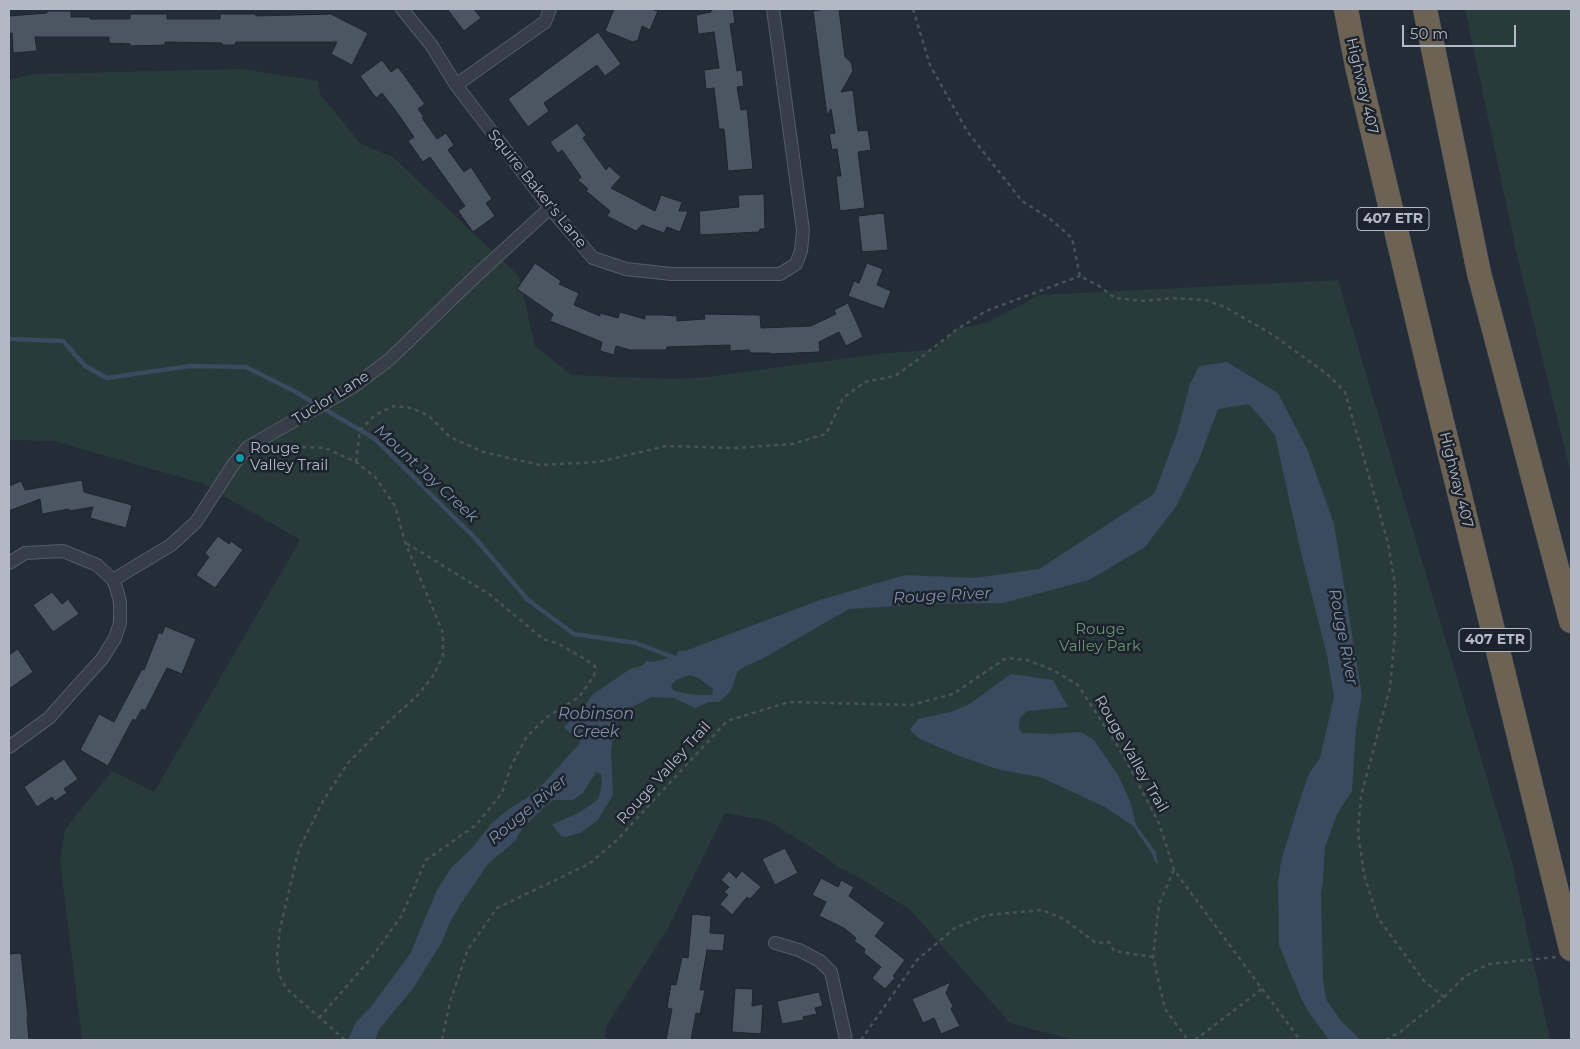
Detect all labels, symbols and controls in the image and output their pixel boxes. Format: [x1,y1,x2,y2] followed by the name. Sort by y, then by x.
[1405,15,1519,47] scale bar
[1410,24,1448,43] text: 50 m
[1342,36,1382,136] street label: Highway 407
[484,126,590,252] street label: Squire Baker's Lane
[1357,208,1429,230] road number: 407 ETR
[289,367,373,429] street label: Tuclor Lane
[370,421,482,527] water label: Mount Joy Creek
[1435,430,1477,530] street label: Highway 407
[250,440,328,475] place label: Rouge Valley Trail
[234,452,246,464] marker: Rouge Valley Trail
[893,584,991,608] water label: Rouge River
[1324,587,1362,687] water label: Rouge River
[1059,621,1141,656] park label: Rouge Valley Park
[1459,628,1531,652] road number: 407 ETR
[1090,692,1172,816] street label: Rouge Valley Trail
[558,704,634,742] water label: Robinson Creek
[613,718,715,828] street label: Rouge Valley Trail
[484,771,572,849] water label: Rouge River

